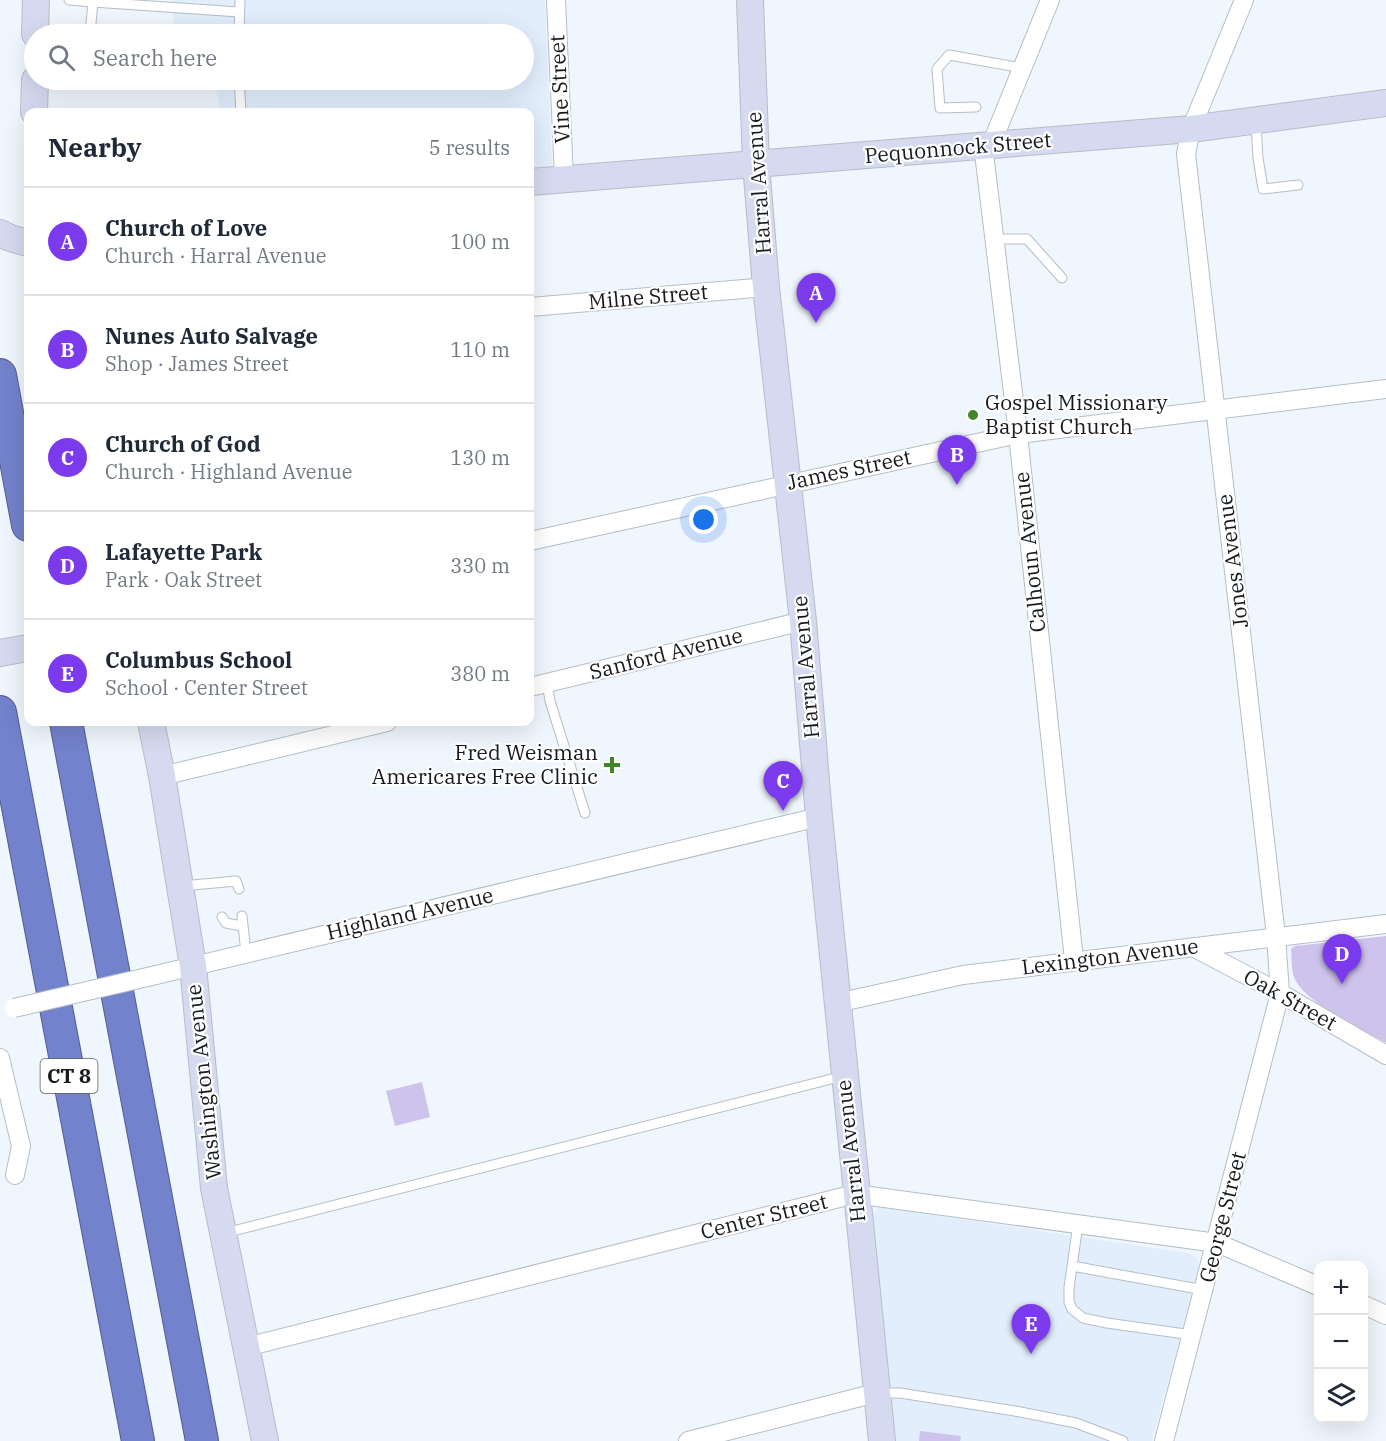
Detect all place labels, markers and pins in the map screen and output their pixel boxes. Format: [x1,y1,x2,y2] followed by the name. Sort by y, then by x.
[796,274,836,323] pin: A
[985,388,1168,440] place label: Gospel Missionary Baptist Church
[966,408,980,422] marker: Gospel Missionary Baptist Church
[938,436,976,485] pin: B
[372,738,598,790] place label: Fred Weisman Americares Free Clinic
[603,756,621,774] marker: Fred Weisman Americares Free Clinic
[764,762,802,811] pin: C
[1322,934,1362,984] pin: D
[1012,1304,1050,1354] pin: E

